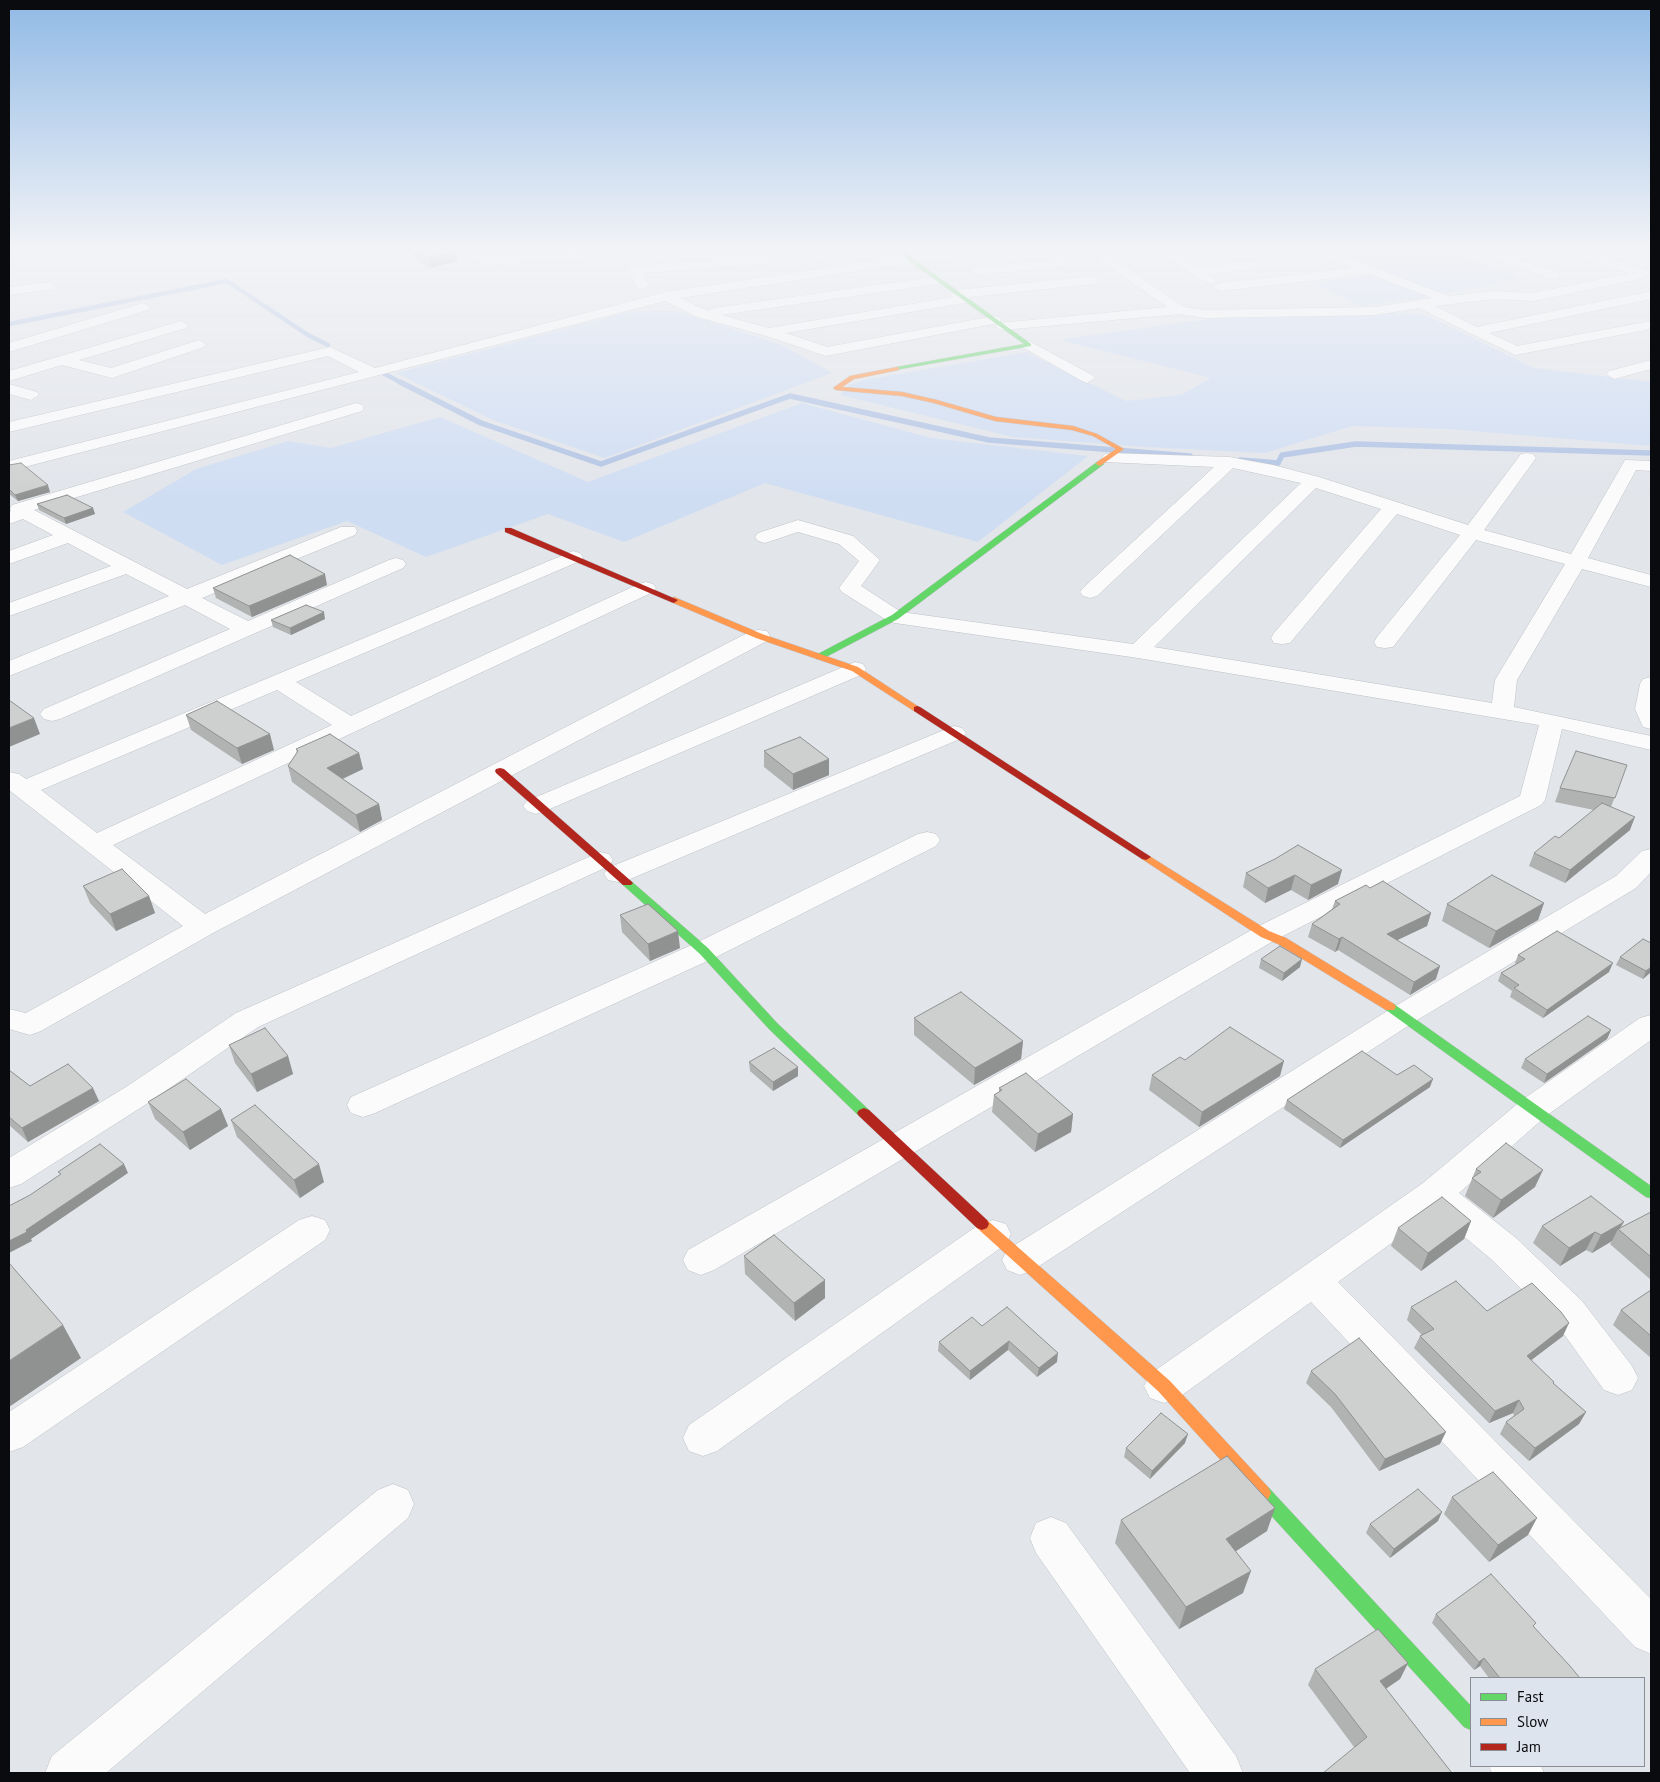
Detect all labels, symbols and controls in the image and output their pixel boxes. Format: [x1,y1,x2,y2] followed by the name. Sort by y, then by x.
[1470,1677,1645,1767] legend
[1517,1687,1544,1706] text: Fast
[1517,1712,1548,1731] text: Slow
[1517,1737,1541,1756] text: Jam

